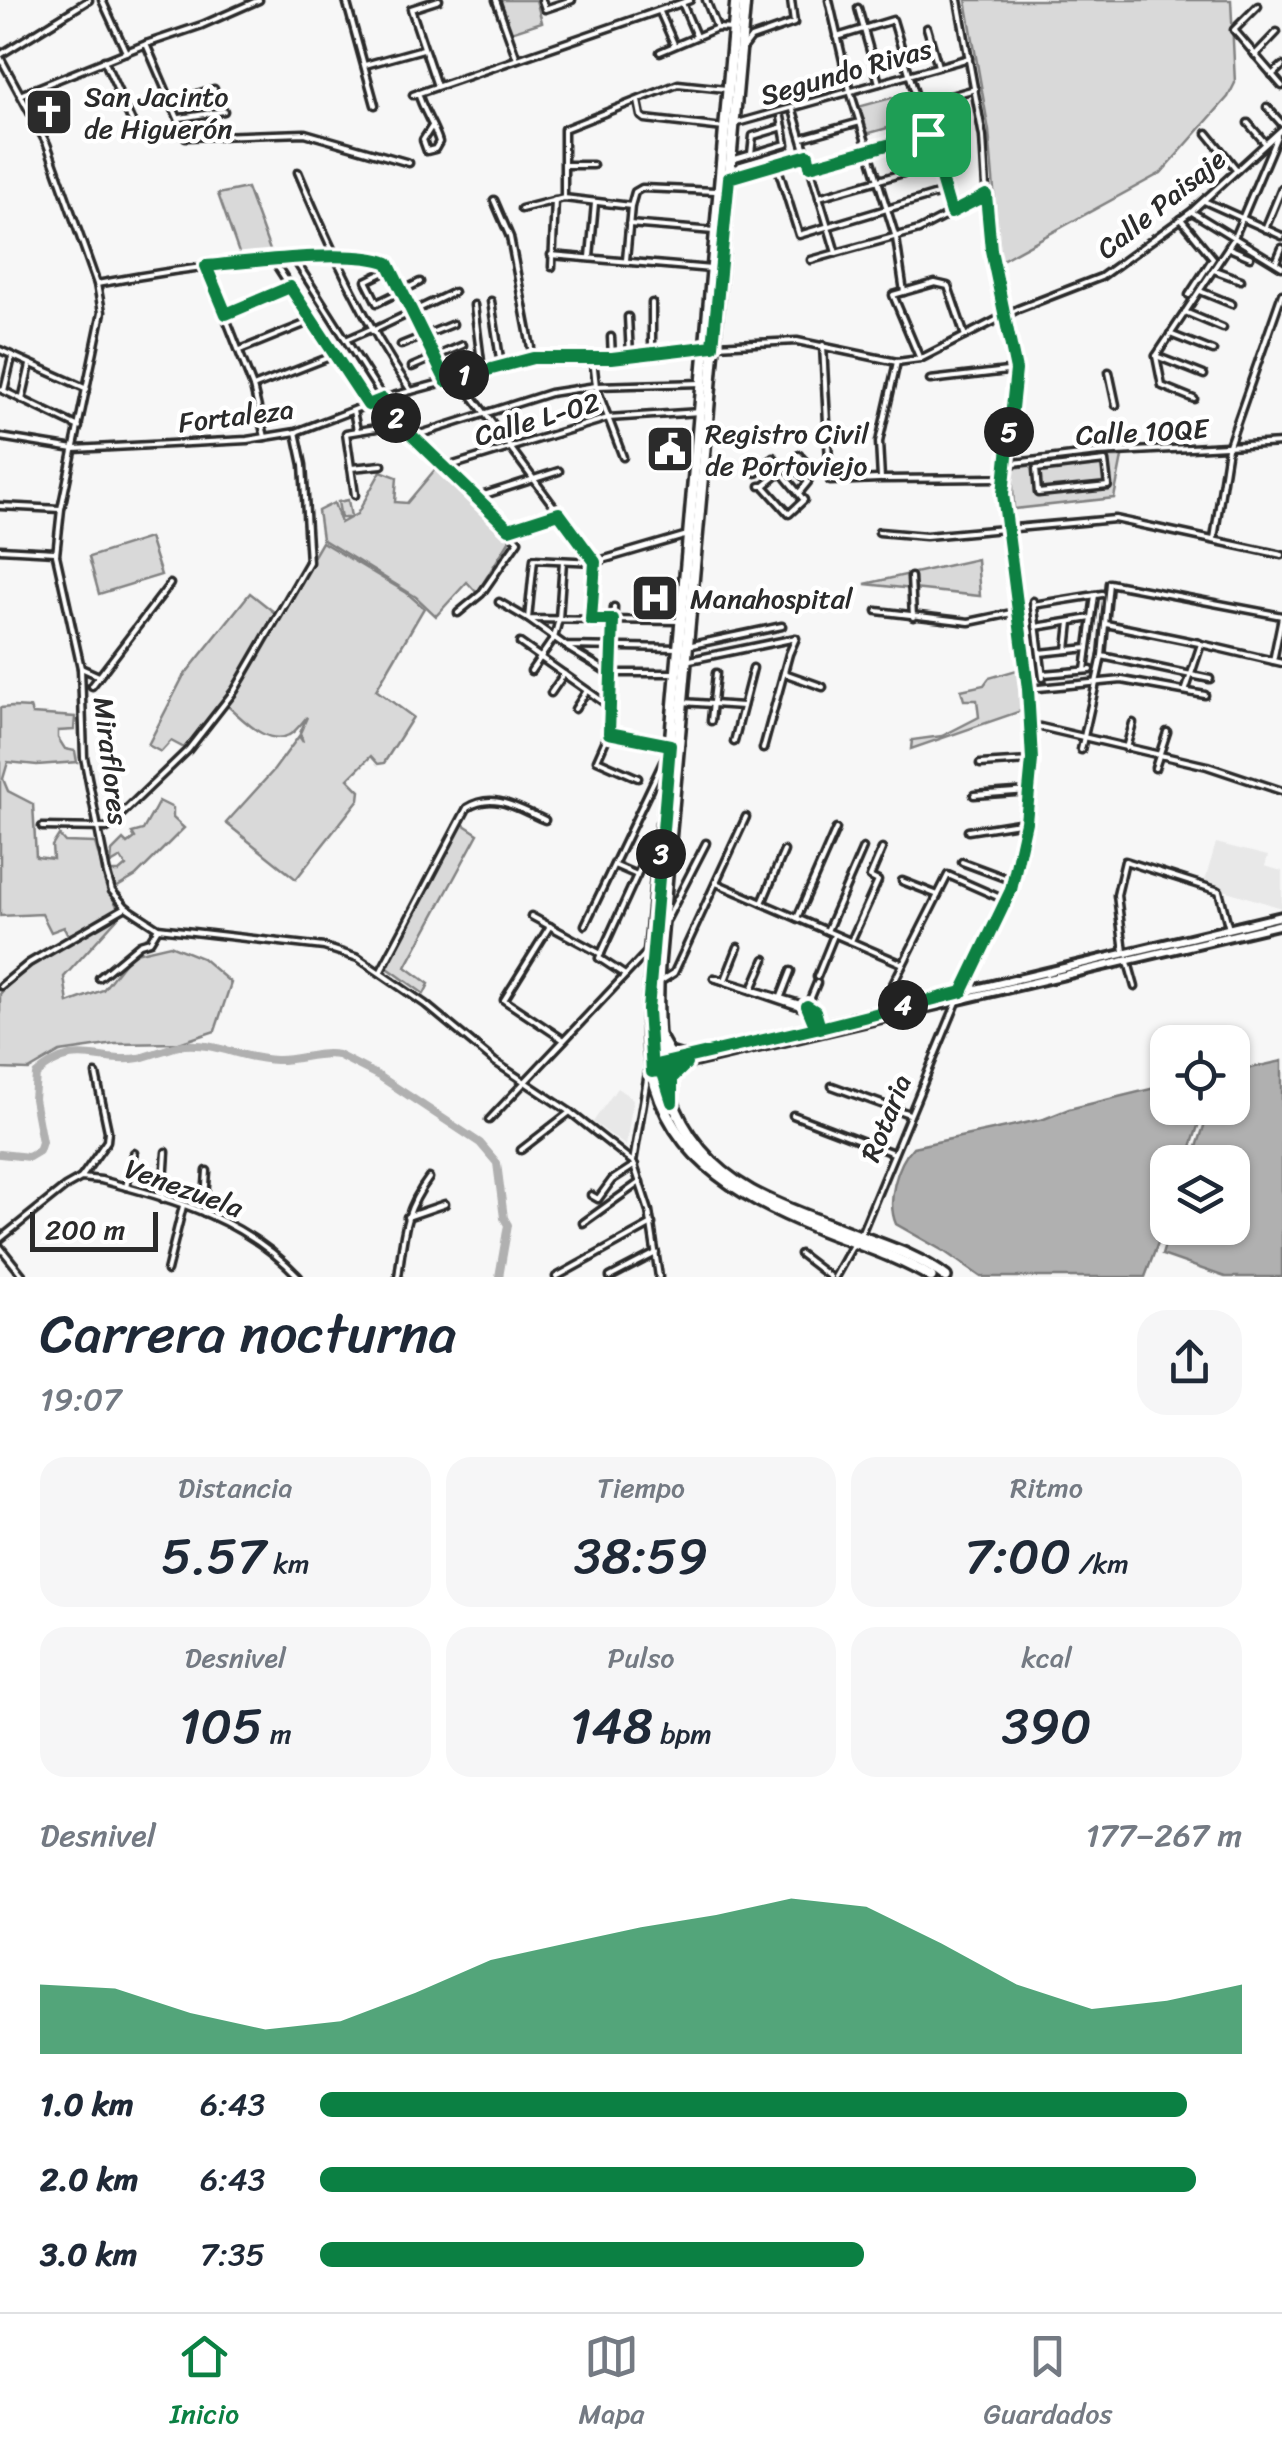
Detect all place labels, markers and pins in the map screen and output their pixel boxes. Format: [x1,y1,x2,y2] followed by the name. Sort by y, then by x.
[84,72,232,153] place label: San Jacinto de Higuerón
[23,86,75,138] church icon: San Jacinto de Higuerón
[886,92,971,177] pin
[439,350,489,400] pin: 1
[371,393,421,443] pin: 2
[984,407,1034,457] pin: 5
[705,409,870,490] place label: Registro Civil de Portoviejo
[644,423,696,475] public building icon: Registro Civil de Portoviejo
[629,572,681,624] hospital icon: Manahospital
[690,574,854,623] place label: Manahospital
[636,829,686,879] pin: 3
[878,980,928,1030] pin: 4

